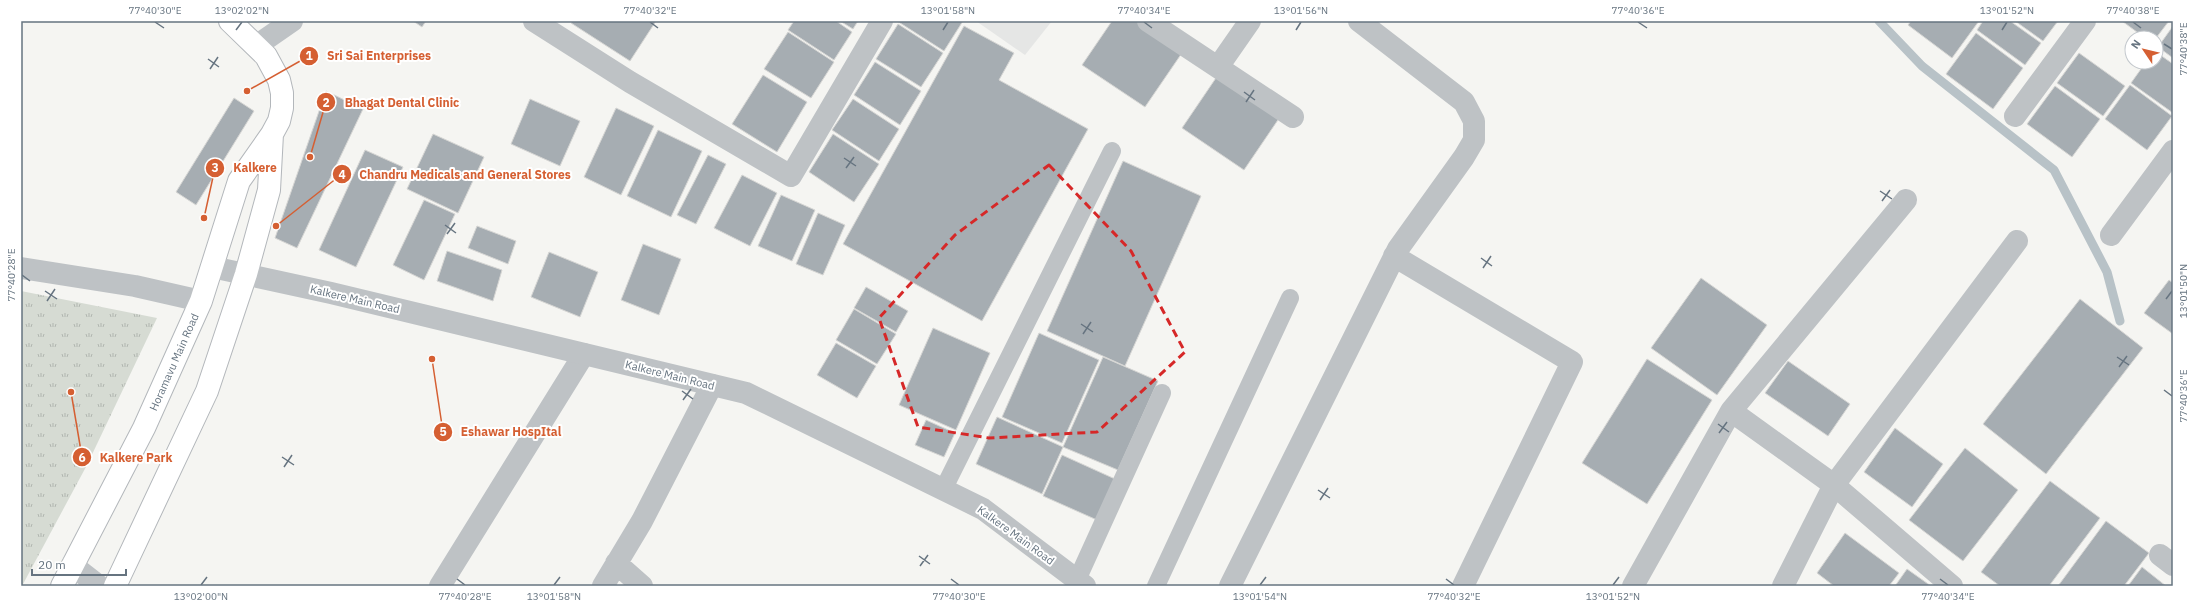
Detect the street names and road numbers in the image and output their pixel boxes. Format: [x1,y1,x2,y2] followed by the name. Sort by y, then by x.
[309,282,401,316] street label: Kalkere Main Road
[146,311,202,413] street label: Horamavu Main Road
[624,357,716,393] street label: Kalkere Main Road
[975,502,1057,568] street label: Kalkere Main Road

